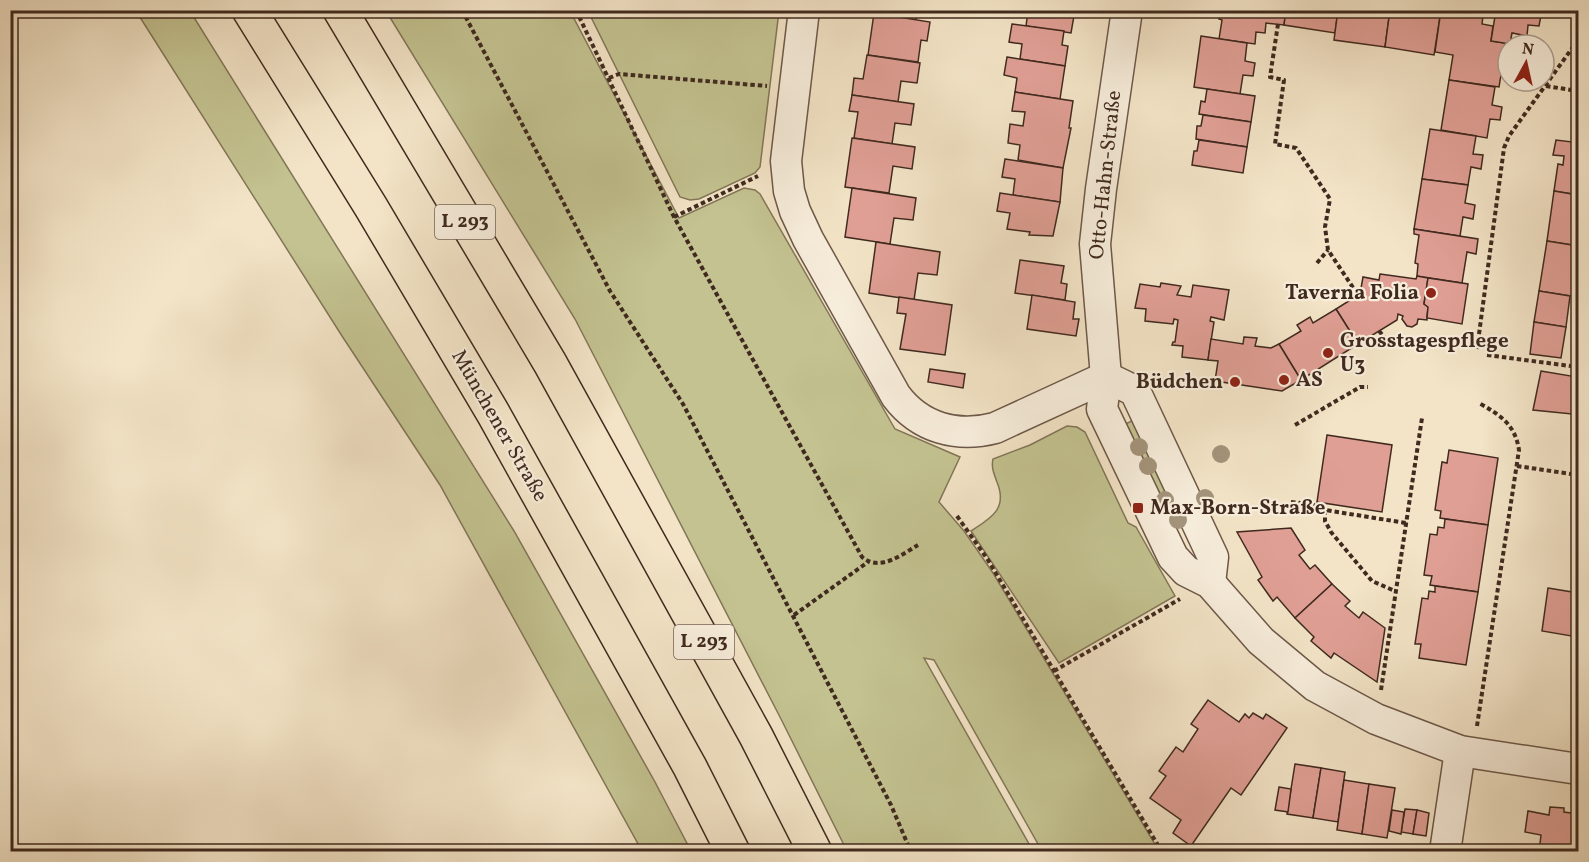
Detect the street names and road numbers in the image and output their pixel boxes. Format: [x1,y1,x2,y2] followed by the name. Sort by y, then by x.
[1083,89,1129,261] street label: Otto-Hahn-Straße
[435,205,495,239] road number: L 293
[444,345,554,507] street label: Münchener Straße
[674,625,734,659] road number: L 293

